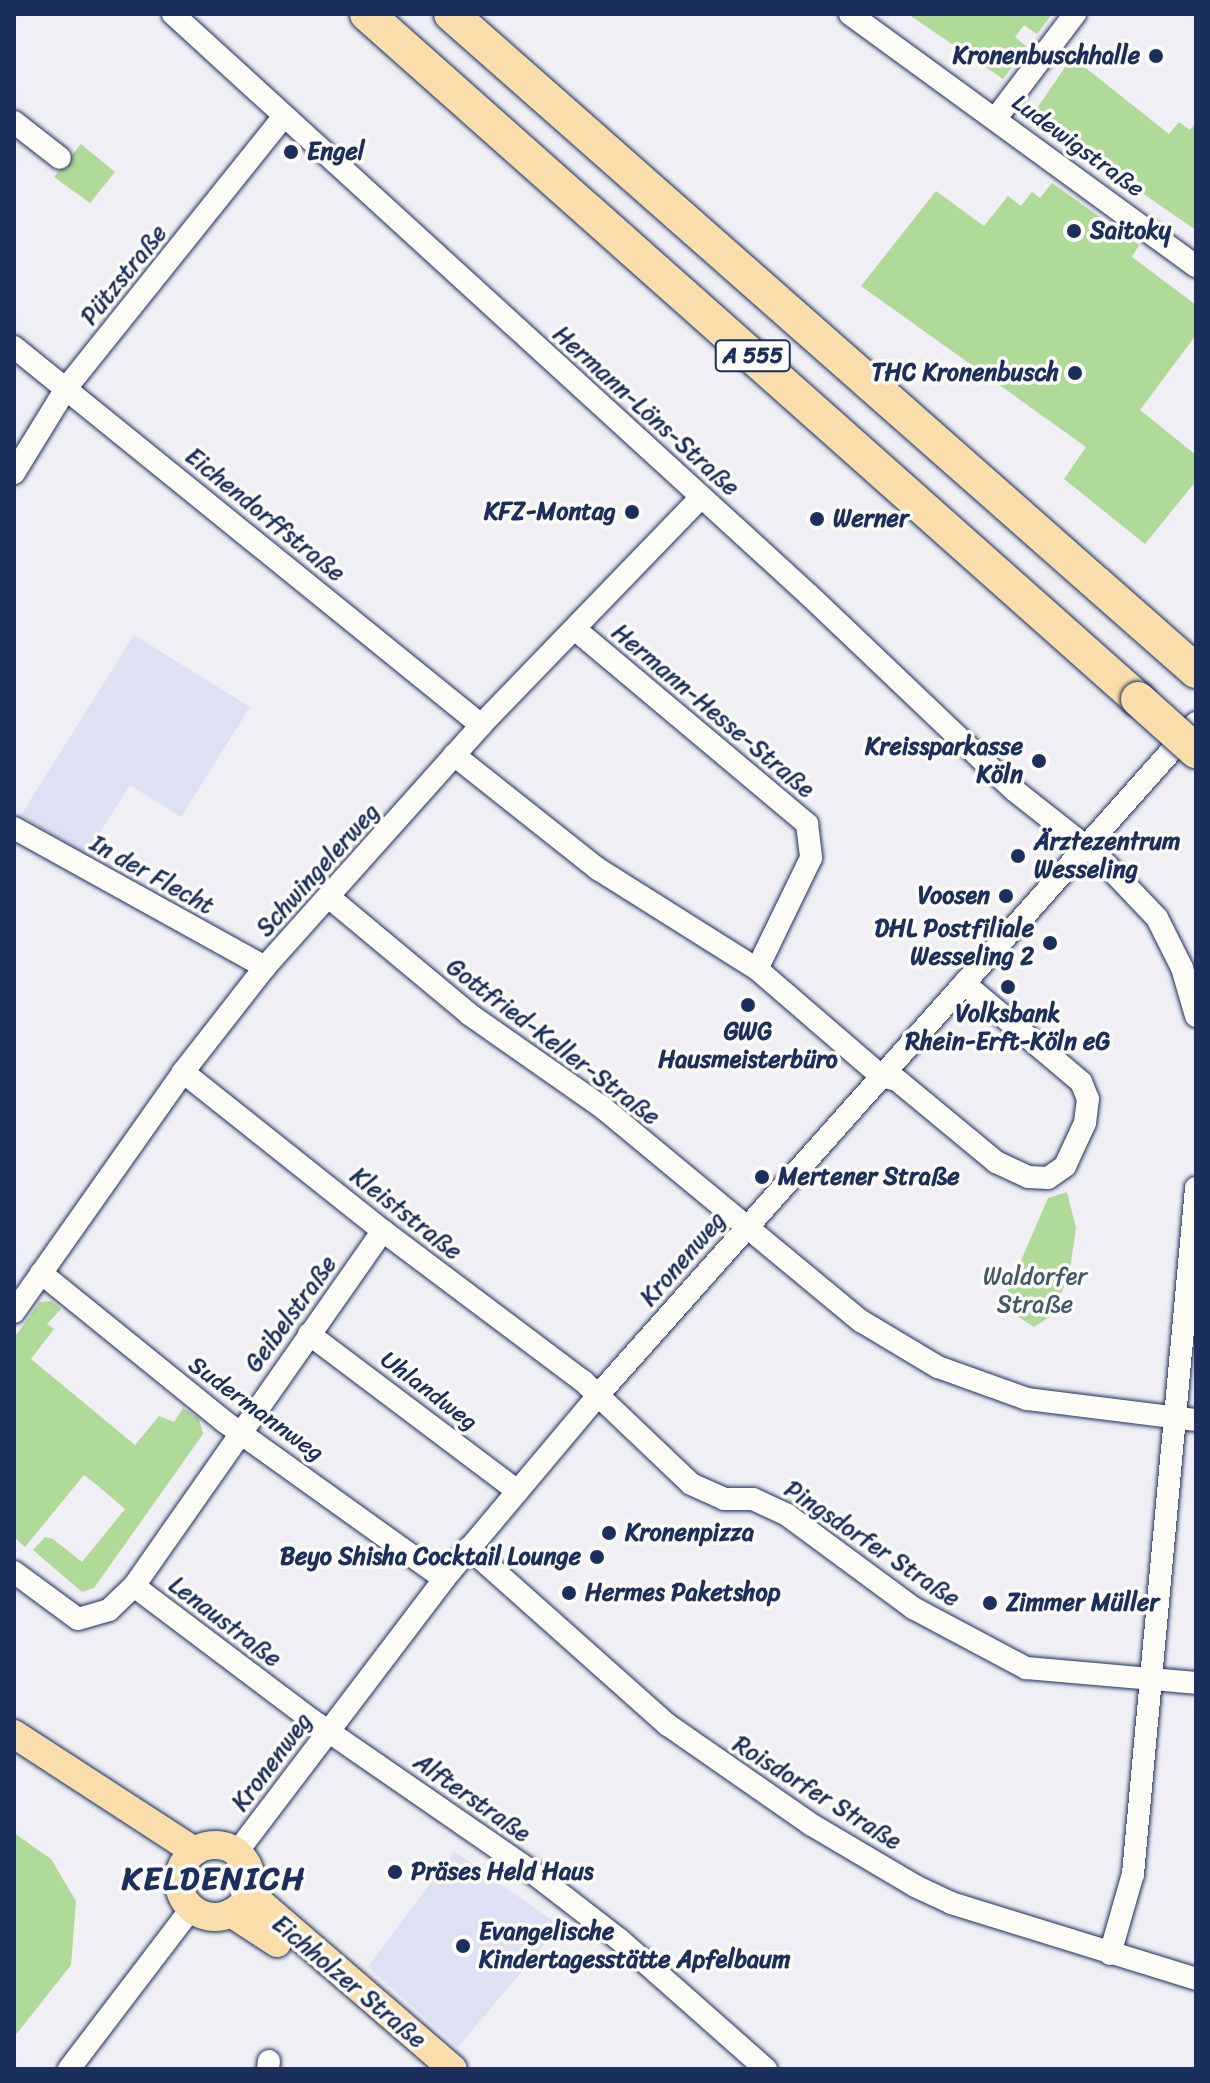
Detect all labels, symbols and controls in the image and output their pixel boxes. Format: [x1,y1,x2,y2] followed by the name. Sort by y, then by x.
[953,42,1140,70] place label: Kronenbuschhalle
[1147,47,1165,65] marker: Kronenbuschhalle
[1006,88,1150,204] street label: Ludewigstraße
[307,138,365,166] place label: Engel
[282,143,300,161] marker: Engel
[1090,217,1171,245] place label: Saitoky
[75,219,173,331] street label: Pützstraße
[1065,222,1083,240] marker: Saitoky
[547,320,745,502] street label: Hermann-Löns-Straße
[713,338,793,374] road number: A 555
[872,359,1059,387] place label: THC Kronenbusch
[1066,364,1084,382] marker: THC Kronenbusch
[180,442,350,588] street label: Eichendorffstraße
[484,498,616,526] place label: KFZ-Montag
[623,503,641,521] marker: KFZ-Montag
[833,505,909,533] place label: Werner
[808,510,826,528] marker: Werner
[606,618,820,804] street label: Hermann-Hesse-Straße
[865,733,1023,789] place label: Kreissparkasse Köln
[1030,752,1048,770] marker: Kreissparkasse Köln
[251,797,385,943] street label: Schwingelerweg
[1034,828,1180,884] place label: Ärztezentrum Wesseling
[85,829,219,921] street label: In der Flecht
[1009,847,1027,865] marker: Ärztezentrum Wesseling
[918,882,990,910] place label: Voosen
[997,887,1015,905] marker: Voosen
[875,915,1034,971] place label: DHL Postfiliale Wesseling 2
[1041,934,1059,952] marker: DHL Postfiliale Wesseling 2
[441,952,665,1132] street label: Gottfried-Keller-Straße
[999,978,1017,996] marker: Volksbank Rhein-Erft-Köln eG
[739,996,757,1014] marker: GWG Hausmeisterbüro
[906,1000,1110,1056] place label: Volksbank Rhein-Erft-Köln eG
[658,1018,838,1074] place label: GWG Hausmeisterbüro
[345,1162,467,1266] street label: Kleiststraße
[778,1163,960,1191] place label: Mertener Straße
[753,1168,771,1186] marker: Mertener Straße
[634,1206,732,1312] street label: Kronenweg
[239,1250,343,1378] street label: Geibelstraße
[983,1263,1087,1319] park label: Waldorfer Straße
[375,1345,483,1437] street label: Uhlandweg
[183,1350,329,1468] street label: Sudermannweg
[779,1475,965,1613] street label: Pingsdorfer Straße
[625,1519,754,1547] place label: Kronenpizza
[600,1524,618,1542] marker: Kronenpizza
[280,1543,581,1571] place label: Beyo Shisha Cocktail Lounge
[588,1548,606,1566] marker: Beyo Shisha Cocktail Lounge
[163,1571,287,1673] street label: Lenaustraße
[585,1579,780,1607] place label: Hermes Paketshop
[560,1584,578,1602] marker: Hermes Paketshop
[1006,1589,1159,1617] place label: Zimmer Müller
[981,1594,999,1612] marker: Zimmer Müller
[226,1707,318,1817] street label: Kronenweg
[727,1729,907,1857] street label: Roisdorfer Straße
[408,1747,536,1849] street label: Alfterstraße
[411,1858,595,1886] place label: Präses Held Haus
[123,1860,305,1898] district label: KELDENICH
[386,1863,404,1881] marker: Präses Held Haus
[266,1909,432,2055] street label: Eichholzer Straße
[479,1918,791,1974] place label: Evangelische Kindertagesstätte Apfelbaum
[454,1937,472,1955] marker: Evangelische Kindertagesstätte Apfelbaum

